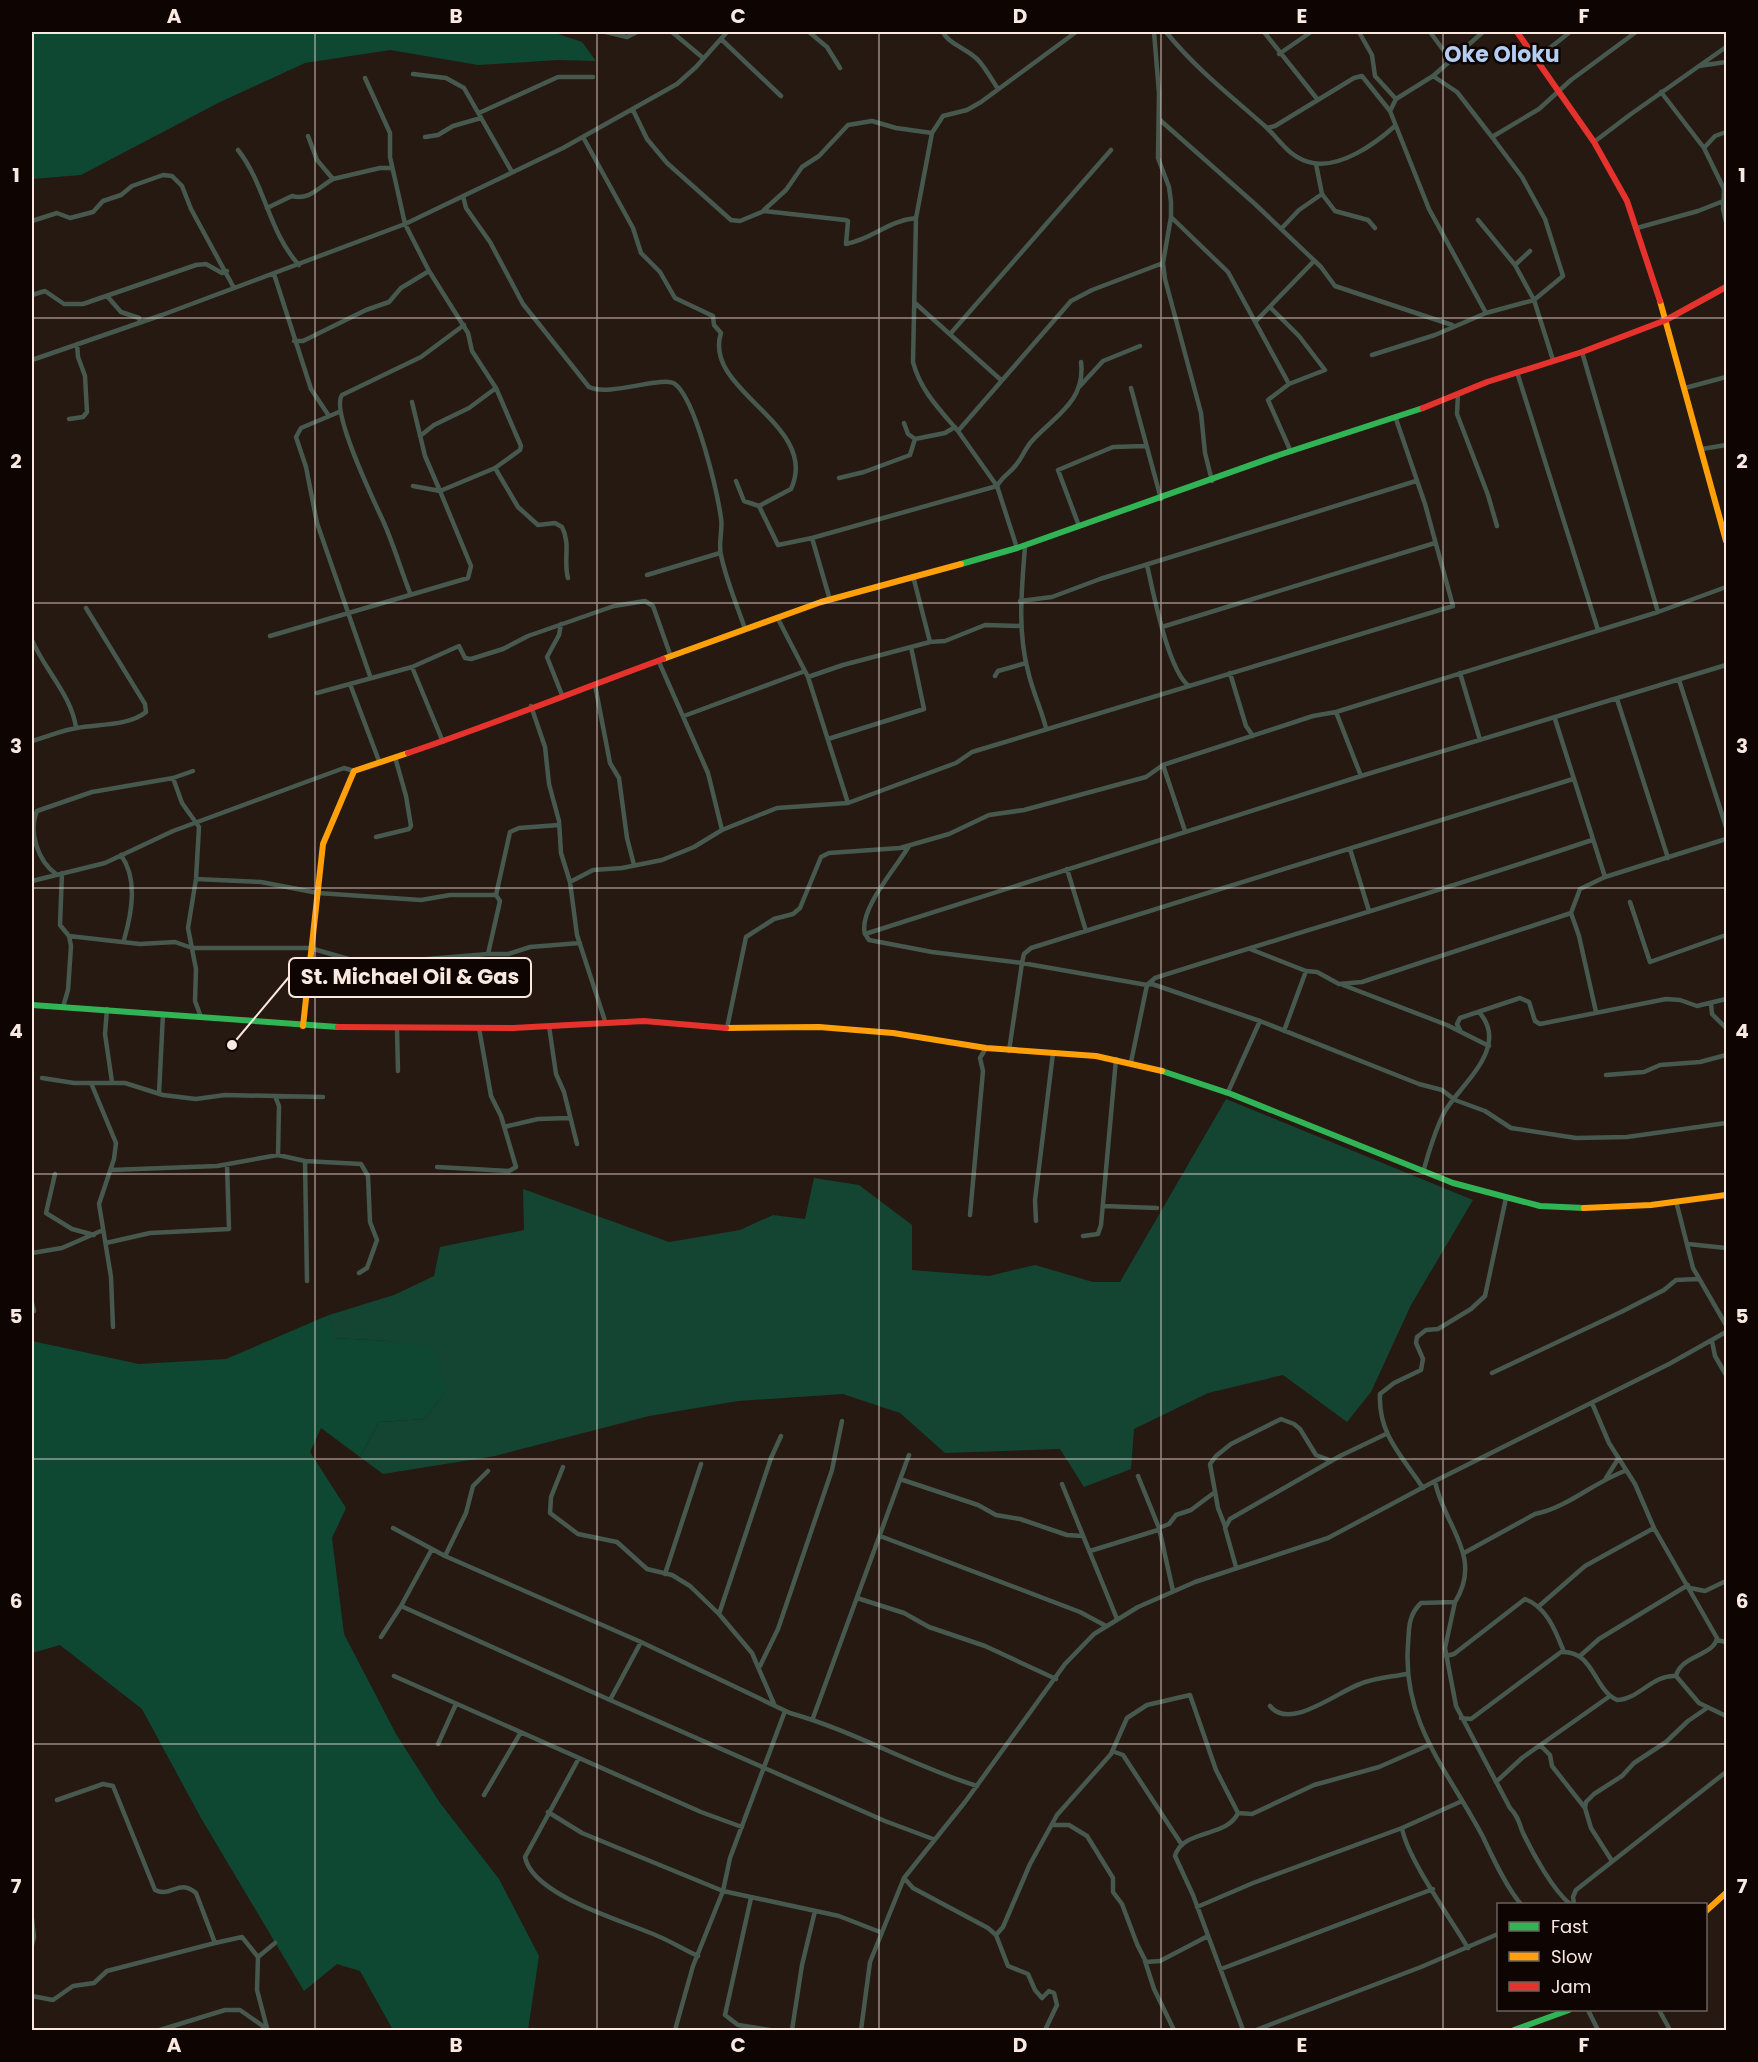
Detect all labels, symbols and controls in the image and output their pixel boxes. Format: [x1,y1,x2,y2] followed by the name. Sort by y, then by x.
[167,2,182,30] text: A
[449,2,463,30] text: B
[730,2,746,30] text: C
[1013,2,1027,30] text: D
[1297,2,1307,30] text: E
[1579,2,1590,30] text: F
[1444,39,1560,70] district label: Oke Oloku
[12,161,20,189] text: 1
[1738,161,1746,189] text: 1
[10,447,22,475] text: 2
[1736,447,1748,475] text: 2
[10,732,22,760] text: 3
[1736,732,1748,760] text: 3
[289,958,531,997] callout: St. Michael Oil & Gas
[301,962,519,991] text: St. Michael Oil & Gas
[9,1017,23,1045] text: 4
[1735,1017,1749,1045] text: 4
[10,1302,23,1330] text: 5
[1736,1302,1749,1330] text: 5
[10,1587,22,1615] text: 6
[1736,1587,1748,1615] text: 6
[11,1872,22,1900] text: 7
[1737,1872,1748,1900] text: 7
[1497,1903,1707,2011] legend
[1551,1914,1588,1939] text: Fast
[1551,1944,1593,1969] text: Slow
[1551,1974,1591,1999] text: Jam
[167,2031,182,2059] text: A
[449,2031,463,2059] text: B
[730,2031,746,2059] text: C
[1013,2031,1027,2059] text: D
[1297,2031,1307,2059] text: E
[1579,2031,1590,2059] text: F

